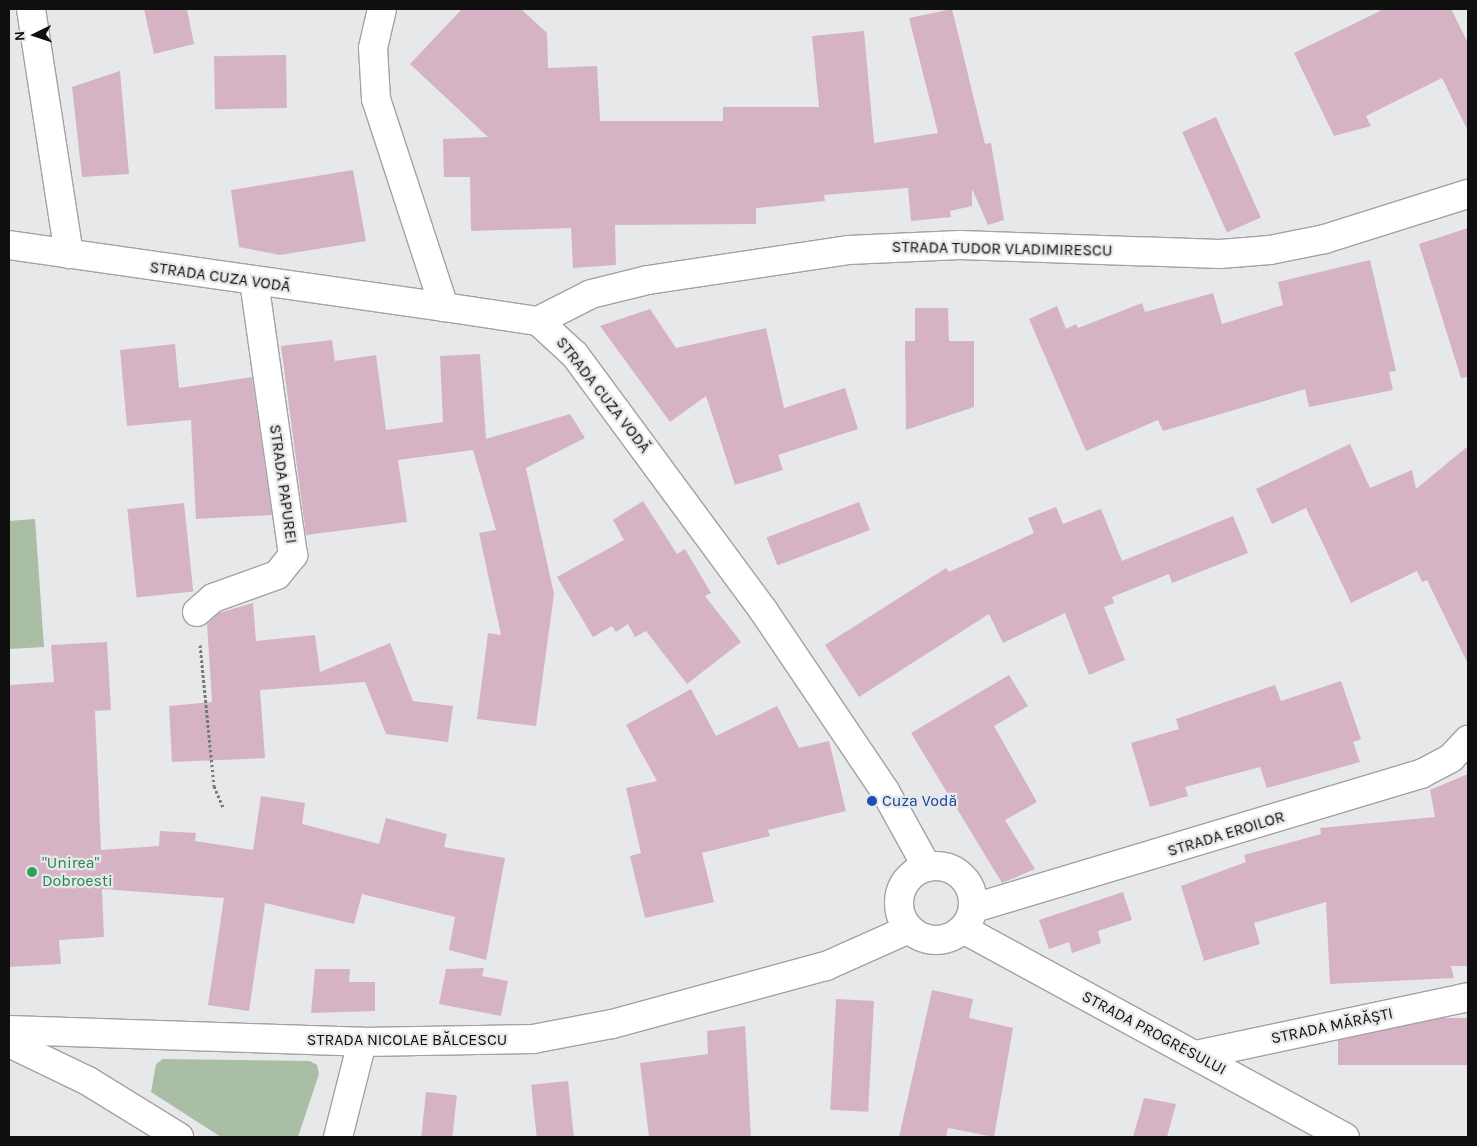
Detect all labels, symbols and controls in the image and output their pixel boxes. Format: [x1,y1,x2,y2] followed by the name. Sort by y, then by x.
[10,10,60,60] north arrow
[11,30,28,42] text: N
[892,237,1112,261] street label: STRADA TUDOR VLADIMIRESCU
[148,258,292,296] street label: STRADA CUZA VODĂ
[552,333,654,457] street label: STRADA CUZA VODĂ
[265,423,301,545] street label: STRADA PAPUREI
[882,791,957,811] place label: Cuza Vodă
[866,795,878,807] marker: Cuza Vodă
[1165,807,1287,861] street label: STRADA EROILOR
[42,853,113,891] place label: "Unirea" Dobroesti
[26,866,38,878] marker: "Unirea" Dobroesti
[1078,987,1230,1079] street label: STRADA PROGRESULUI
[1269,1004,1395,1048] street label: STRADA MĂRĂȘTI
[307,1030,507,1050] street label: STRADA NICOLAE BĂLCESCU

